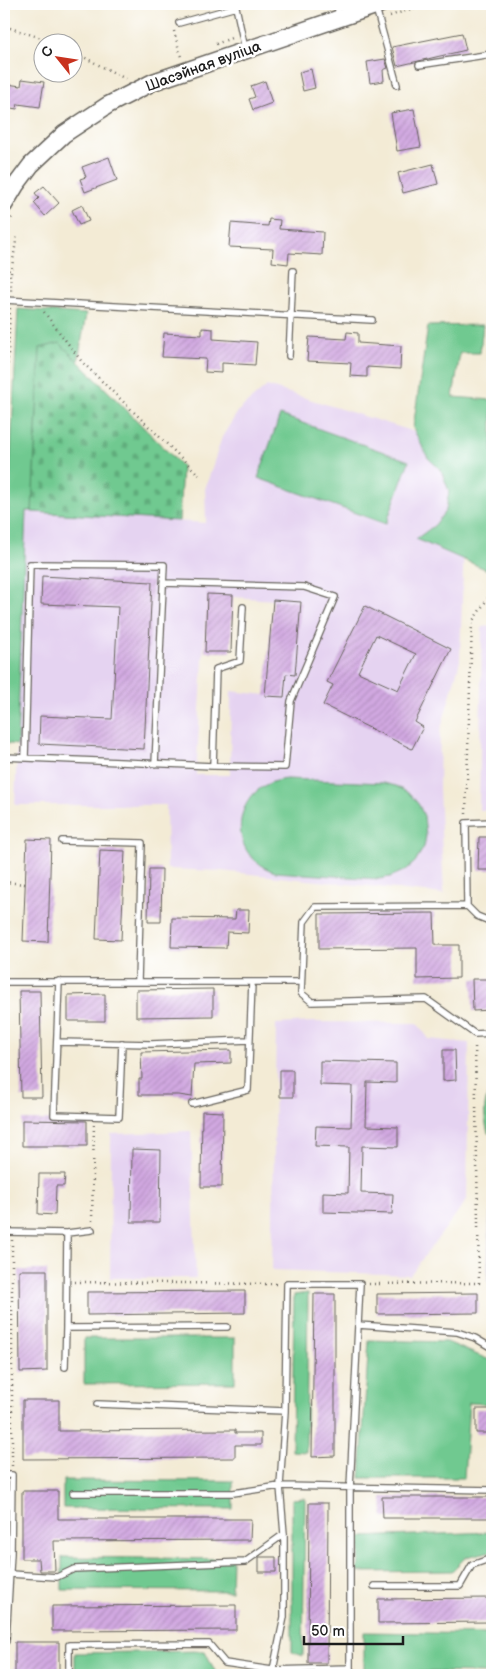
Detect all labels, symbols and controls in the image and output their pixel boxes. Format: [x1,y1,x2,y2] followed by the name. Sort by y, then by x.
[32,32,82,82] north arrow
[143,37,264,96] street label: Шасэйная вуліца
[37,43,57,60] text: С
[304,1614,402,1646] scale bar
[311,1622,345,1641] text: 50 m

